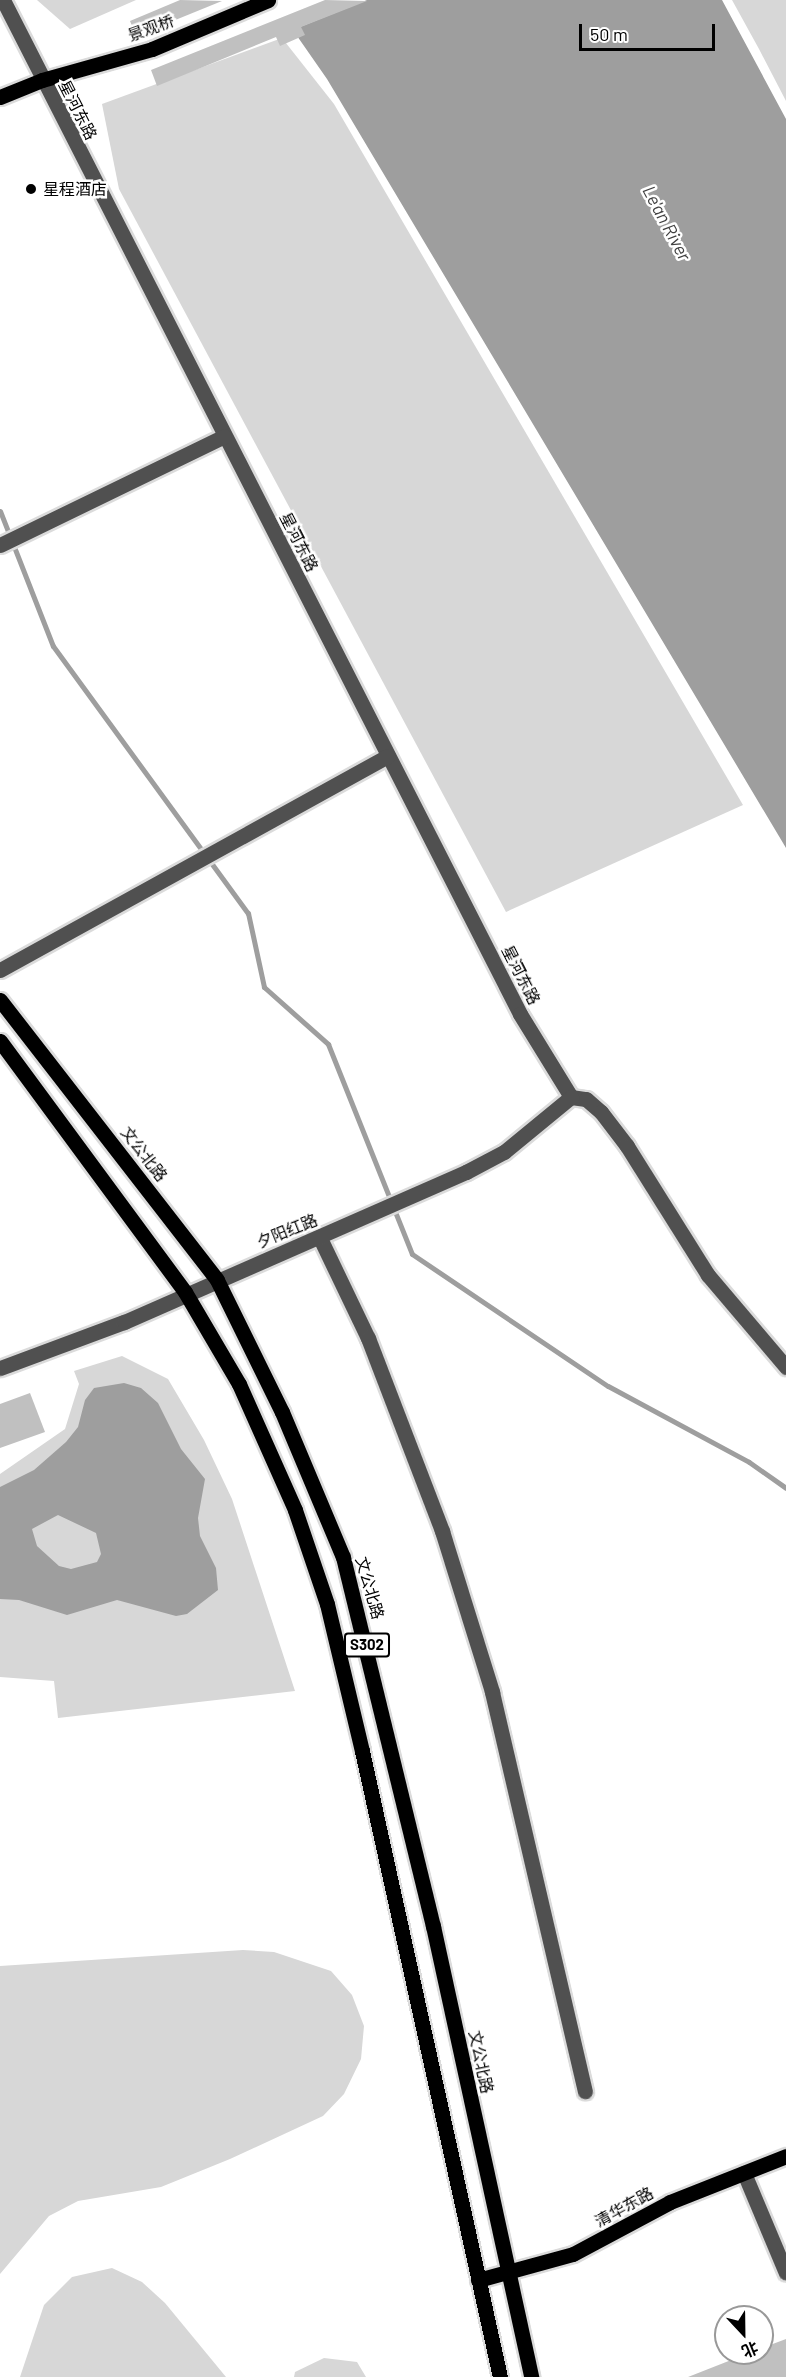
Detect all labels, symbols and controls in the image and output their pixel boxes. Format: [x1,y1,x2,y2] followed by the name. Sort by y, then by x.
[125,11,177,45] street label: 景观桥
[582,12,718,50] scale bar
[590,23,628,45] text: 50 m
[55,77,101,143] street label: 星河东路
[43,179,107,199] place label: 星程酒店
[24,182,38,196] marker: 星程酒店
[638,182,696,264] water label: Le'an River
[276,509,322,575] street label: 星河东路
[498,942,544,1008] street label: 星河东路
[117,1123,171,1185] street label: 文公北路
[254,1210,320,1252] street label: 夕阳红路
[352,1555,388,1621] street label: 文公北路
[343,1633,391,1657] road number: S302
[465,2029,497,2095] street label: 文公北路
[591,2183,657,2231] street label: 清华东路
[714,2305,774,2365] north arrow
[739,2338,761,2362] text: 北

